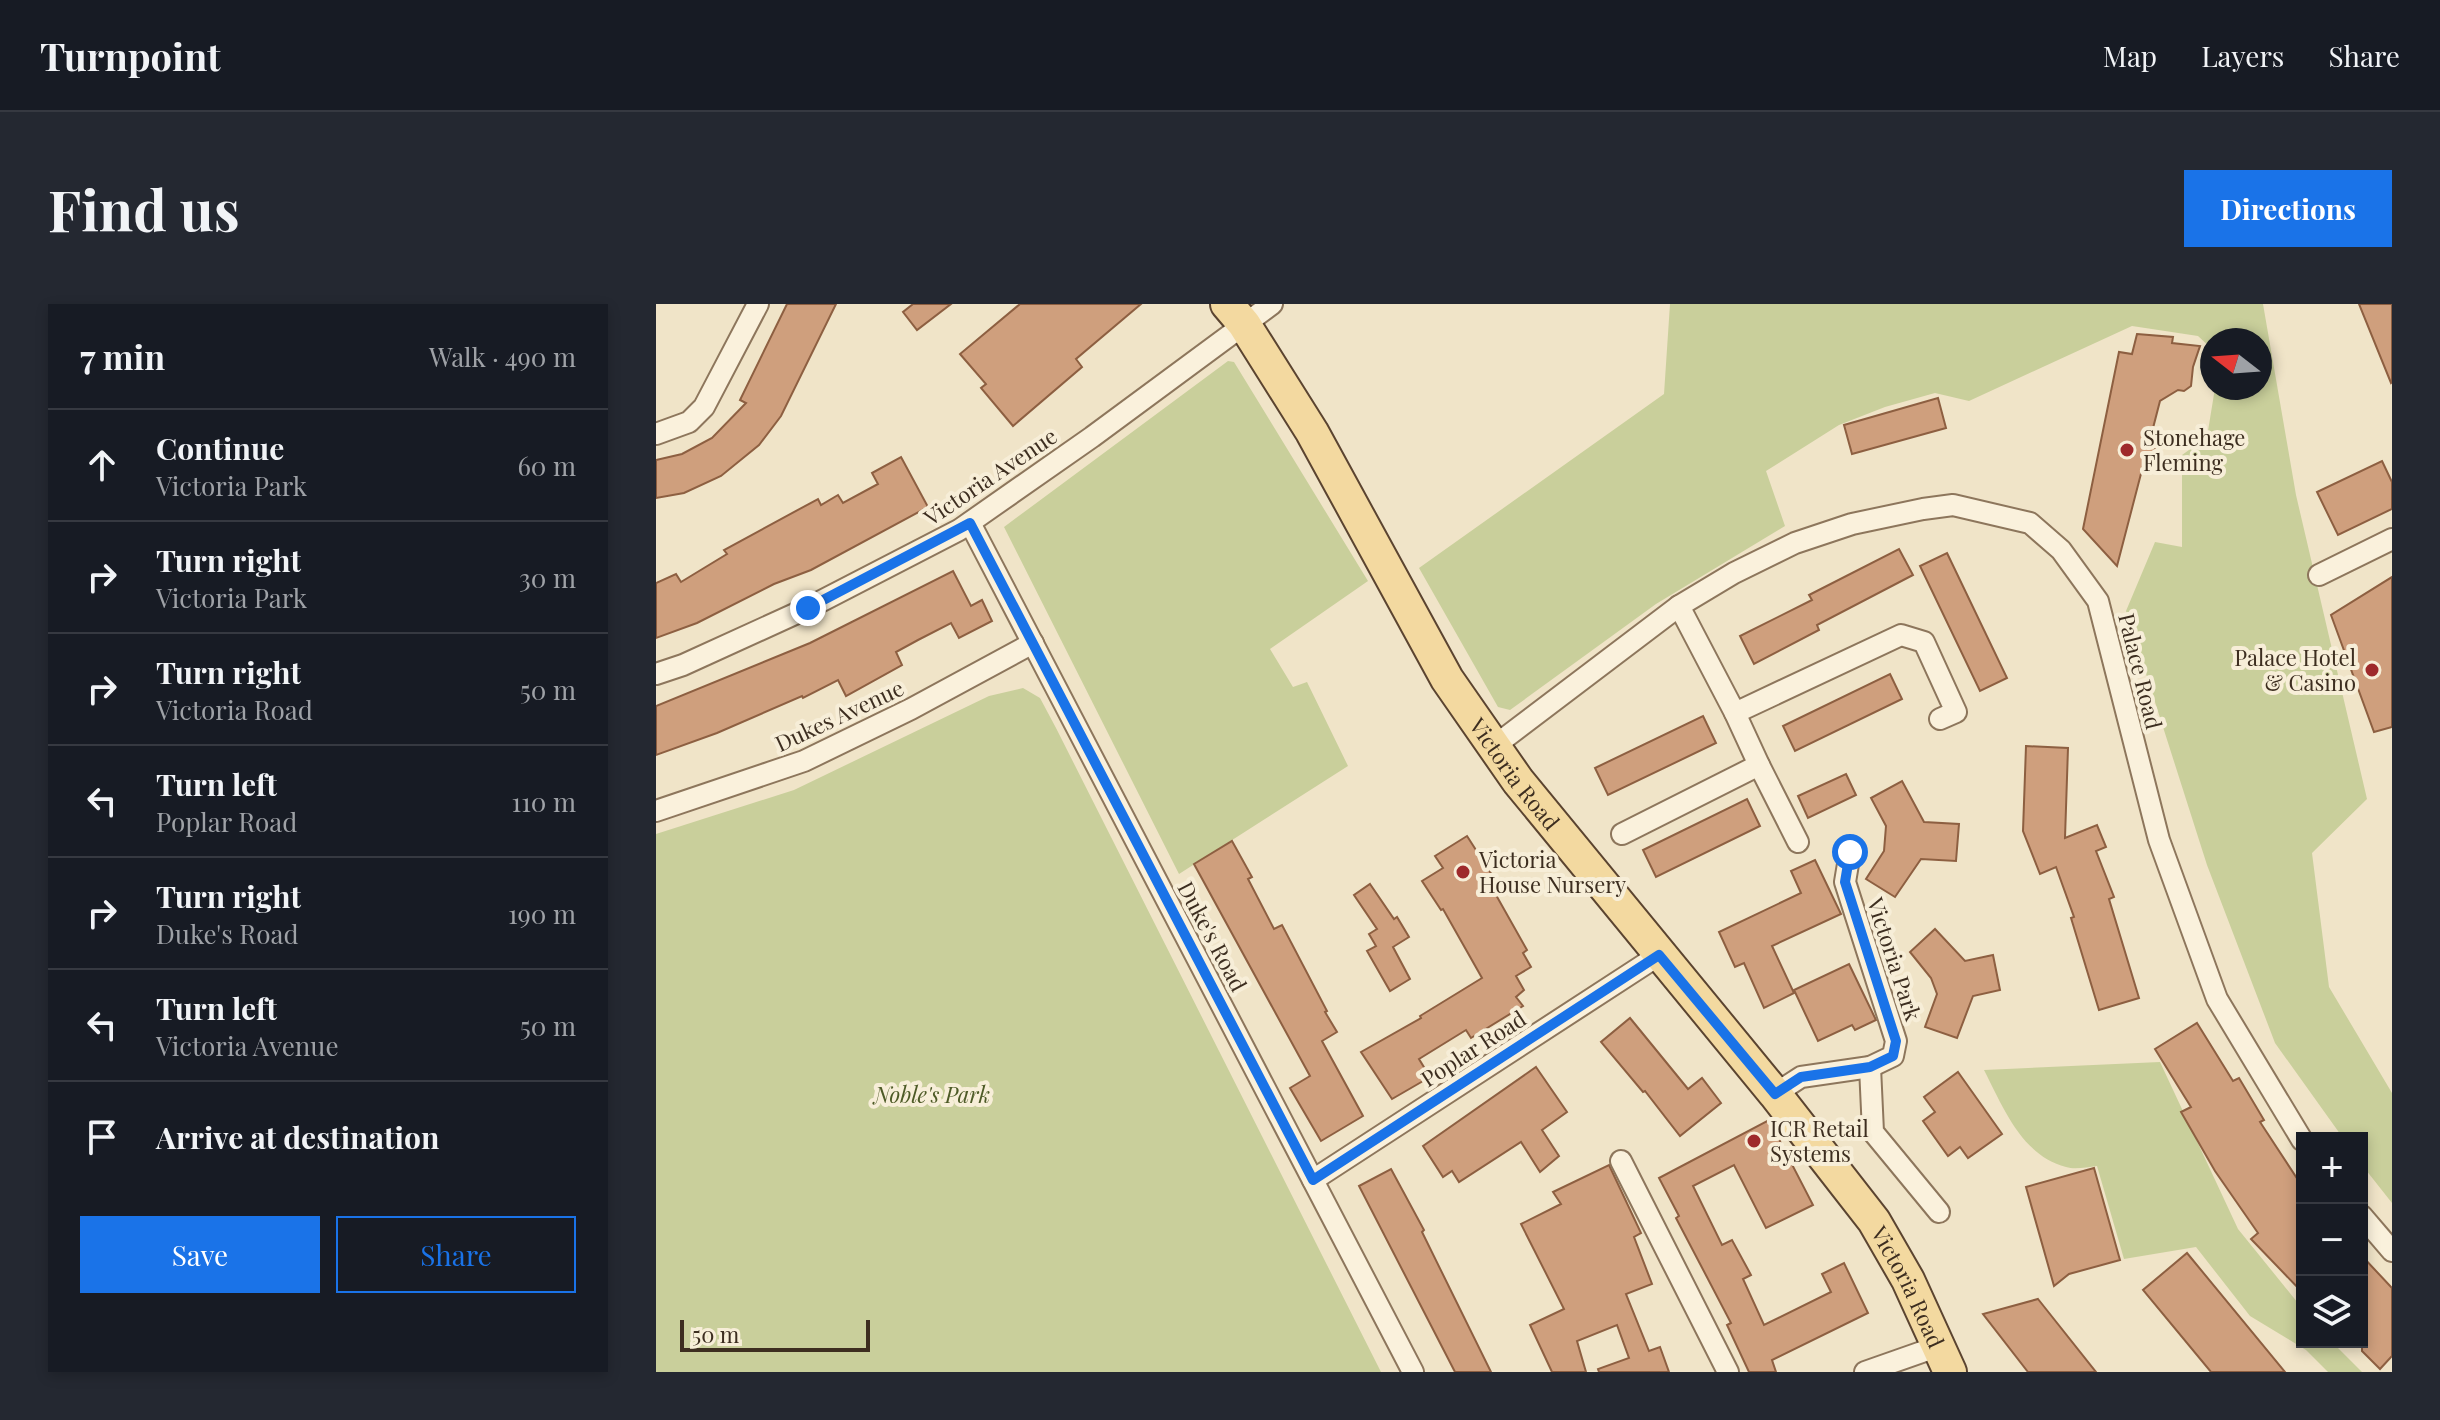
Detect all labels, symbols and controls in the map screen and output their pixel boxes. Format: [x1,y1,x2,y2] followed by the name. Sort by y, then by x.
[40,30,221,81] text: Turnpoint
[2103,37,2157,74] text: Map
[2201,37,2284,74] text: Layers
[2328,37,2400,74] text: Share
[2184,170,2392,247] button: Directions
[48,171,240,246] text: Find us
[2200,328,2272,400] north arrow
[80,333,165,379] text: 7 min
[429,339,576,374] text: Walk · 490 m
[917,420,1062,532] street label: Victoria Avenue
[2143,422,2245,477] place label: Stonehage Fleming
[156,428,284,468] text: Continue
[2118,441,2136,459] marker: Stonehage Fleming
[80,443,124,487] icon: ahead
[517,448,576,483] text: 60 m
[156,468,307,503] text: Victoria Park
[156,540,301,580] text: Turn right
[80,555,124,599] icon: right
[519,560,576,595] text: 30 m
[156,580,307,615] text: Victoria Park
[790,590,826,626] route end
[2112,610,2170,732] street label: Palace Road
[2234,642,2356,697] place label: Palace Hotel & Casino
[156,652,301,692] text: Turn right
[2363,661,2381,679] marker: Palace Hotel & Casino
[80,667,124,711] icon: right
[520,672,576,707] text: 50 m
[770,672,908,758] street label: Dukes Avenue
[156,692,313,727] text: Victoria Road
[1463,711,1567,836] street label: Victoria Road
[156,764,277,804] text: Turn left
[80,779,124,823] icon: left
[512,784,576,819] text: 110 m
[156,804,297,839] text: Poplar Road
[1832,834,1868,870] route start
[1478,844,1626,899] place label: Victoria House Nursery
[1454,863,1472,881] marker: Victoria House Nursery
[156,876,301,916] text: Turn right
[1171,876,1255,996] street label: Duke's Road
[80,891,124,935] icon: right
[1861,893,1929,1024] street label: Victoria Park
[508,896,576,931] text: 190 m
[156,916,299,951] text: Duke's Road
[156,988,277,1028] text: Turn left
[80,1003,124,1047] icon: left
[1415,1003,1531,1093] street label: Poplar Road
[520,1008,576,1043] text: 50 m
[156,1028,339,1063] text: Victoria Avenue
[872,1079,990,1109] park label: Noble's Park
[1770,1113,1869,1168] place label: ICR Retail Systems
[80,1115,124,1159] icon: arrive
[156,1117,439,1157] text: Arrive at destination
[1745,1132,1763,1150] marker: ICR Retail Systems
[2296,1132,2368,1348] map controls
[2296,1132,2368,1204] button: +
[2296,1204,2368,1276] button: −
[80,1216,320,1293] button: Save
[336,1216,576,1293] button: Share
[1864,1220,1952,1353] street label: Victoria Road
[2296,1276,2368,1348] button: layers
[680,1316,870,1352] scale bar
[692,1319,739,1349] text: 50 m

